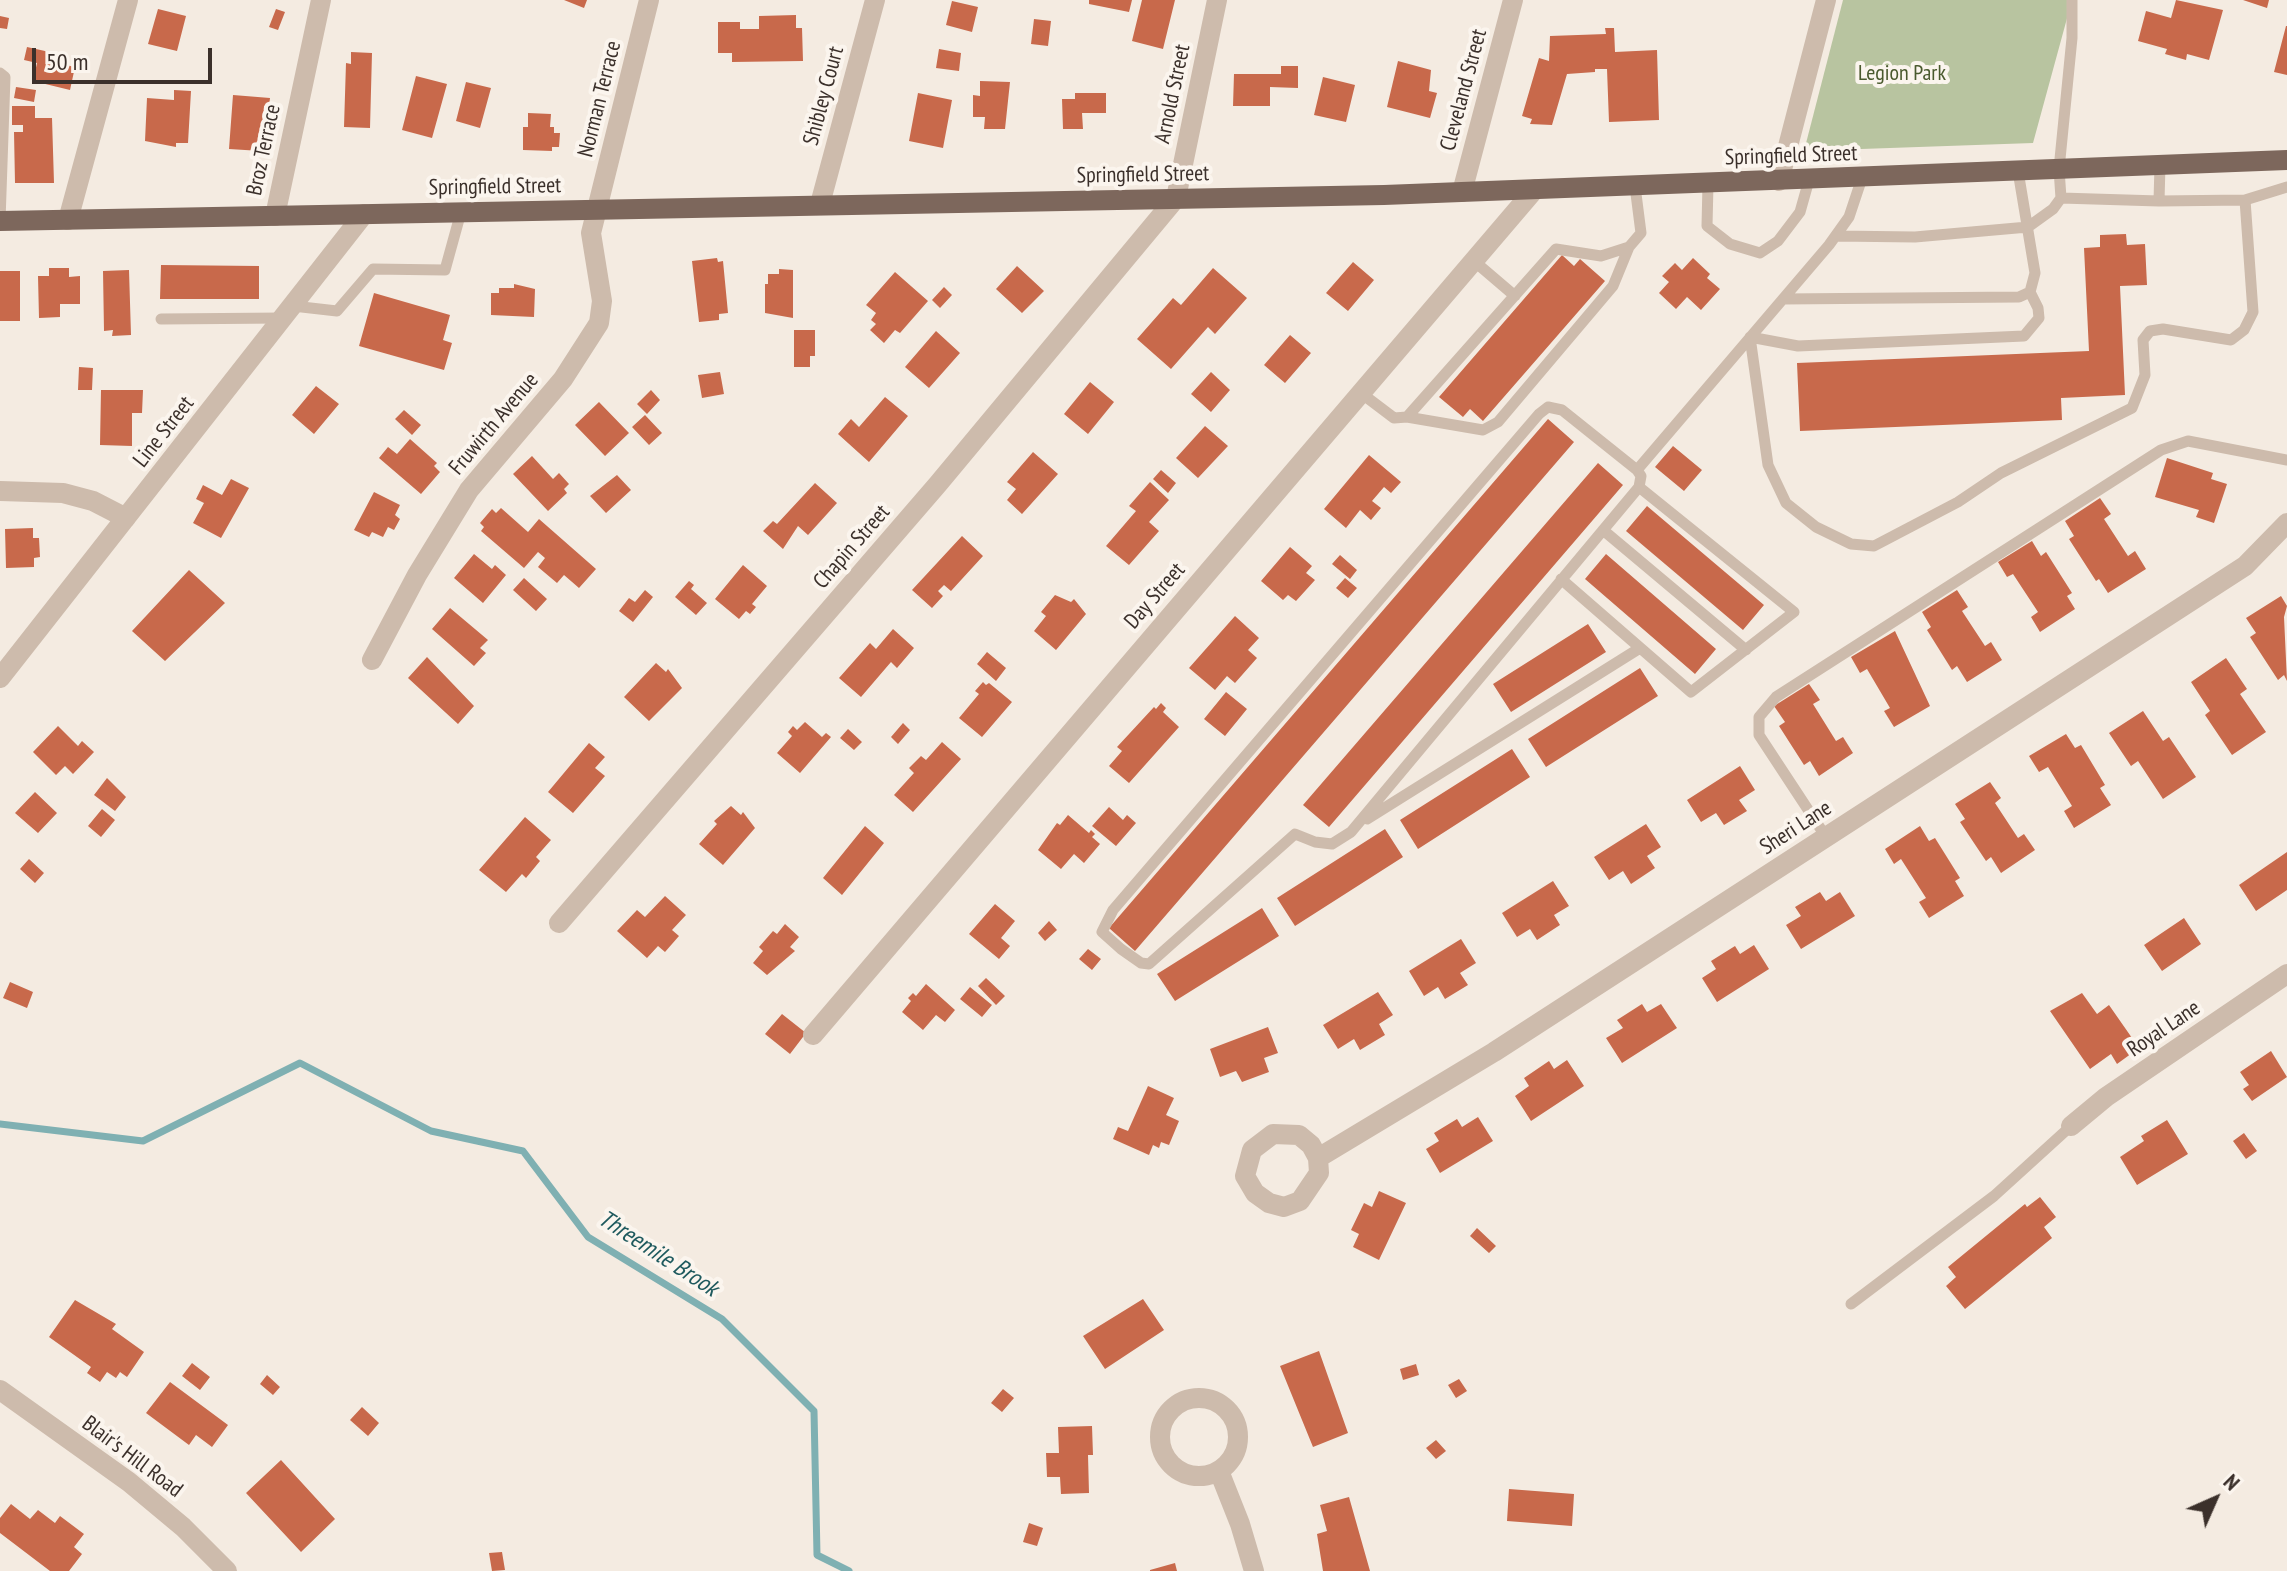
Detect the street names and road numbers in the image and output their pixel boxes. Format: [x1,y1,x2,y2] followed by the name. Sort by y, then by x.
[1435,26,1493,154] street label: Cleveland Street
[573,38,627,160] street label: Norman Terrace
[1150,42,1196,146] street label: Arnold Street
[798,44,850,148] street label: Shibley Court
[241,102,287,198] street label: Broz Terrace
[1724,140,1858,172] street label: Springfield Street
[1077,161,1209,189] street label: Springfield Street
[429,173,561,201] street label: Springfield Street
[444,368,544,480] street label: Fruwirth Avenue
[128,391,200,473] street label: Line Street
[808,500,896,594] street label: Chapin Street
[1119,558,1191,634] street label: Day Street
[1755,795,1837,861] street label: Sheri Lane
[2123,995,2205,1063] street label: Royal Lane
[77,1411,187,1503] street label: Blair's Hill Road

